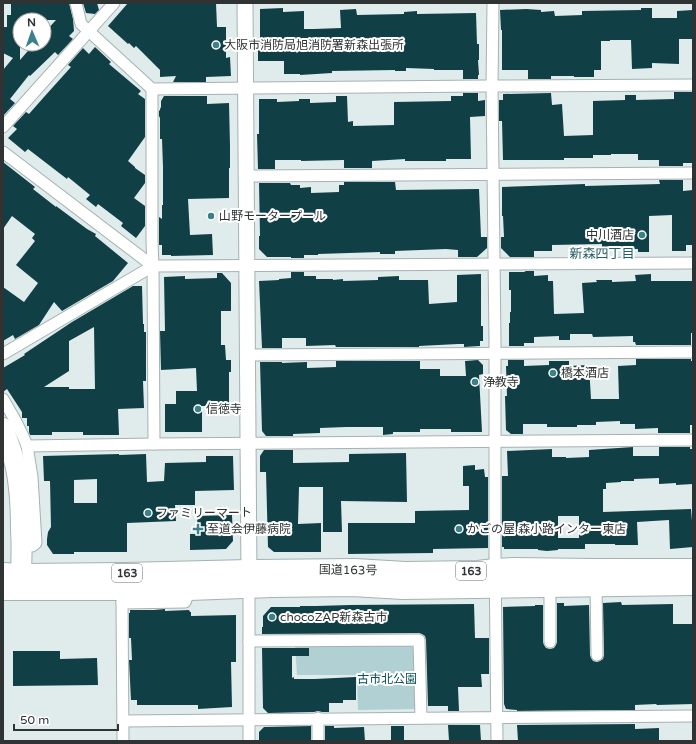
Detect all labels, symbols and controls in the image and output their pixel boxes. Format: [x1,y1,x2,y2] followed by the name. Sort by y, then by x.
[12,12,52,52] north arrow
[27,16,36,29] text: N
[224,38,404,52] place label: 大阪市消防局旭消防署新森出張所
[211,40,221,50] marker: 大阪市消防局旭消防署新森出張所
[219,209,326,223] place label: 山野モータープール
[206,211,216,221] marker: 山野モータープール
[586,228,634,242] place label: 中川酒店
[637,230,647,240] marker: 中川酒店
[569,246,635,262] district label: 新森四丁目
[561,366,609,380] place label: 橋本酒店
[548,368,558,378] marker: 橋本酒店
[483,375,519,389] place label: 浄教寺
[470,377,480,387] marker: 浄教寺
[206,402,242,416] place label: 信徳寺
[193,404,203,414] marker: 信徳寺
[156,506,252,520] place label: ファミリーマート
[143,508,153,518] marker: ファミリーマート
[207,522,291,536] place label: 至道会伊藤病院
[467,522,626,536] place label: かごの屋 森小路インター東店
[192,523,204,535] marker: 至道会伊藤病院
[454,524,464,534] marker: かごの屋 森小路インター東店
[319,562,377,578] street label: 国道163号
[456,562,486,580] road number: 163
[112,564,142,582] road number: 163
[280,610,387,624] place label: chocoZAP新森古市
[267,612,277,622] marker: chocoZAP新森古市
[357,672,417,686] park label: 古市北公園
[14,706,118,732] scale bar
[20,713,49,727] text: 50 m

